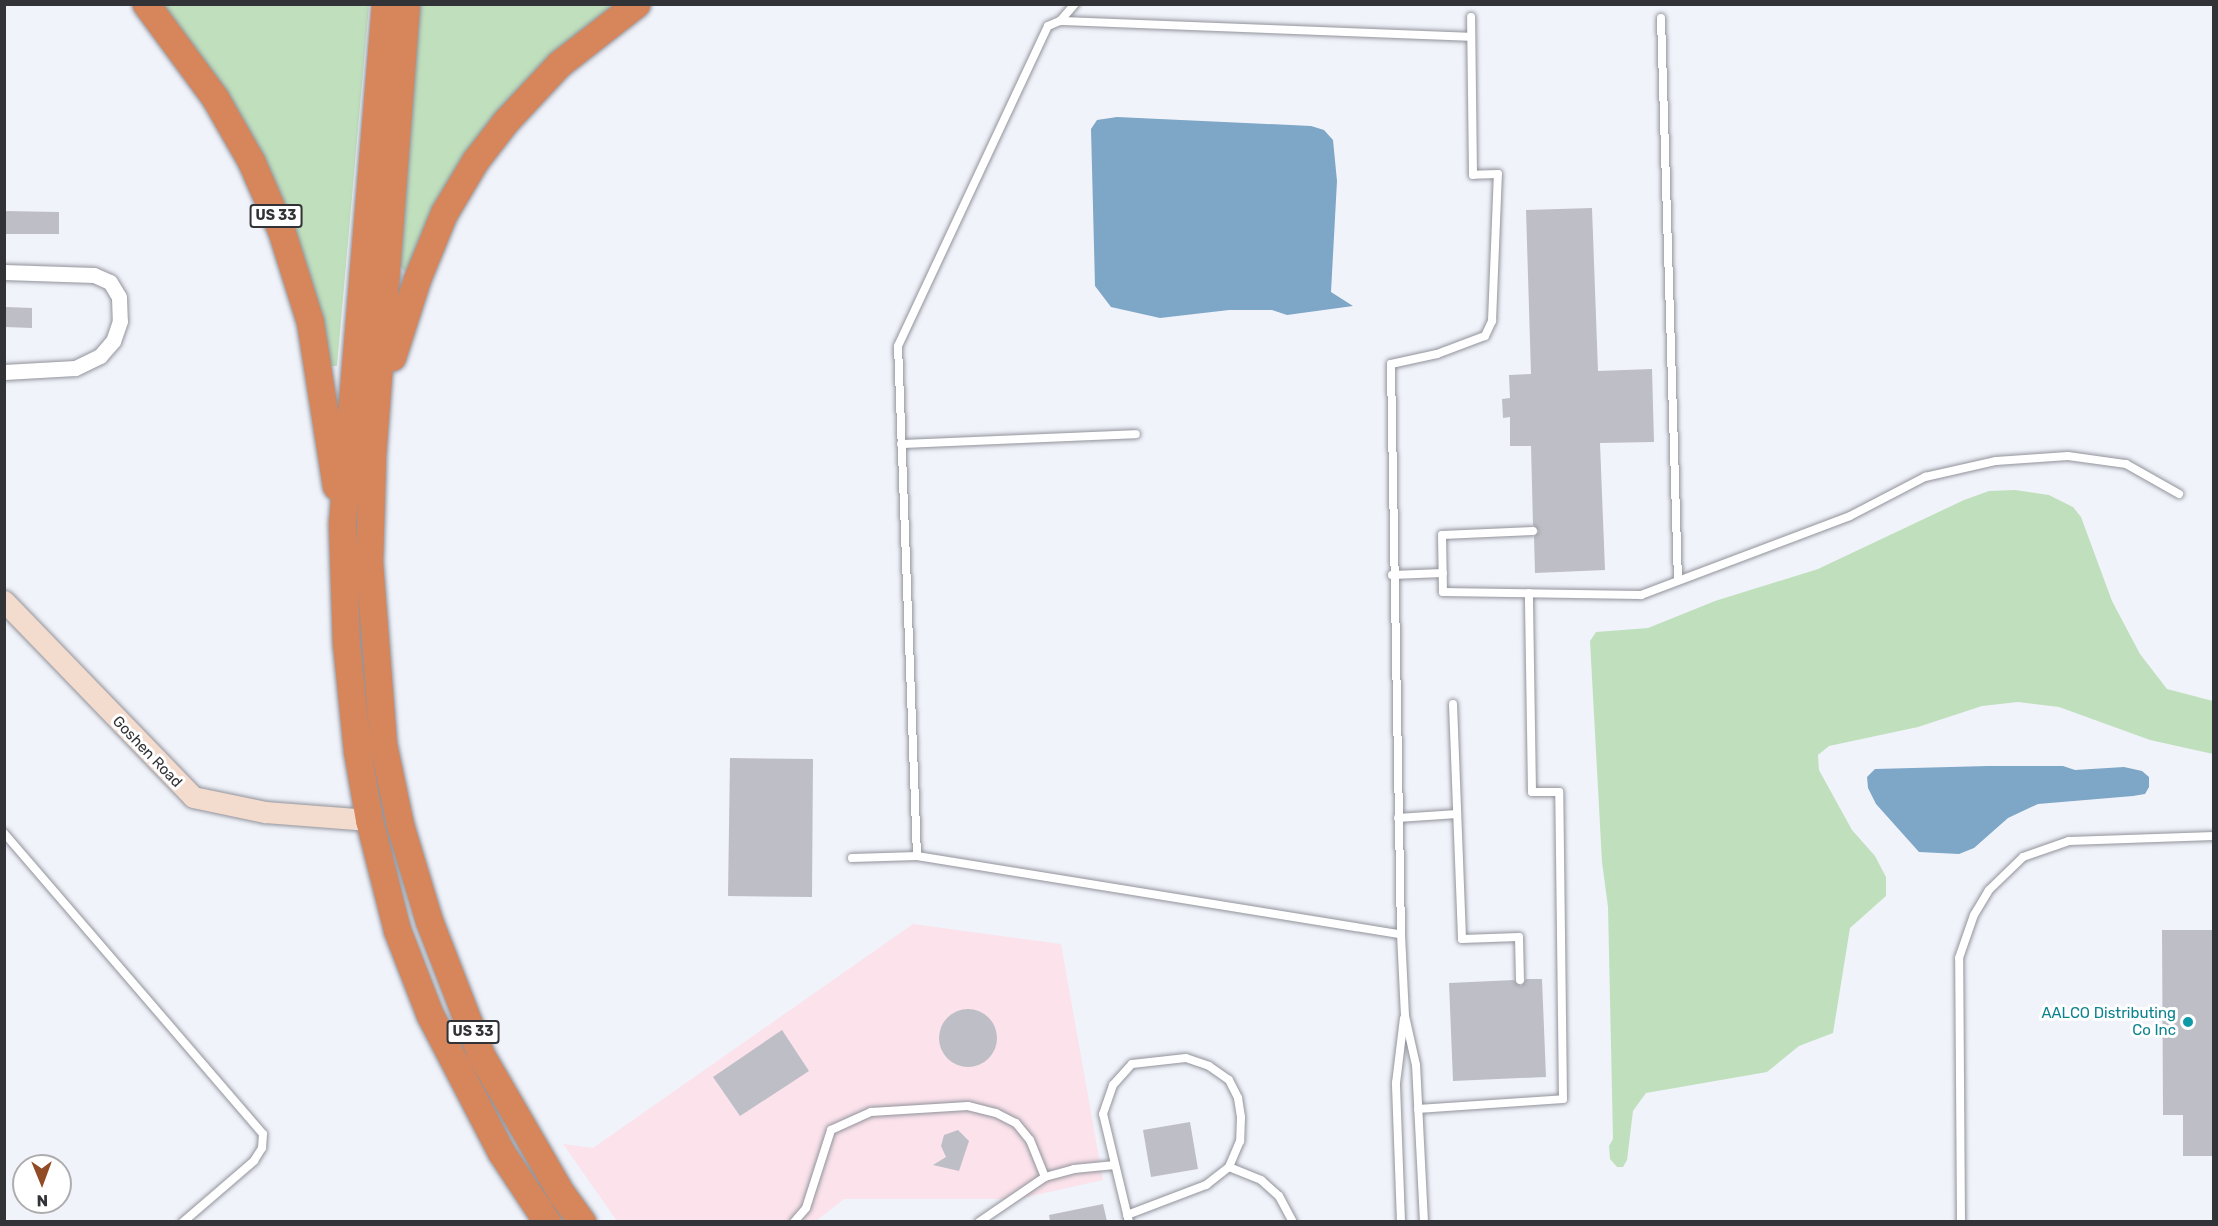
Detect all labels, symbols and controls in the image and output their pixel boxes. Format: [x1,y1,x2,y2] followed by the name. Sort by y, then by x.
[249,205,303,227] road number: US 33
[108,713,186,791] street label: Goshen Road
[2041,1004,2176,1039] place label: AALCO Distributing Co Inc
[2181,1015,2195,1029] marker: AALCO Distributing Co Inc
[446,1021,500,1043] road number: US 33
[12,1154,72,1214] north arrow
[36,1191,48,1210] text: N

